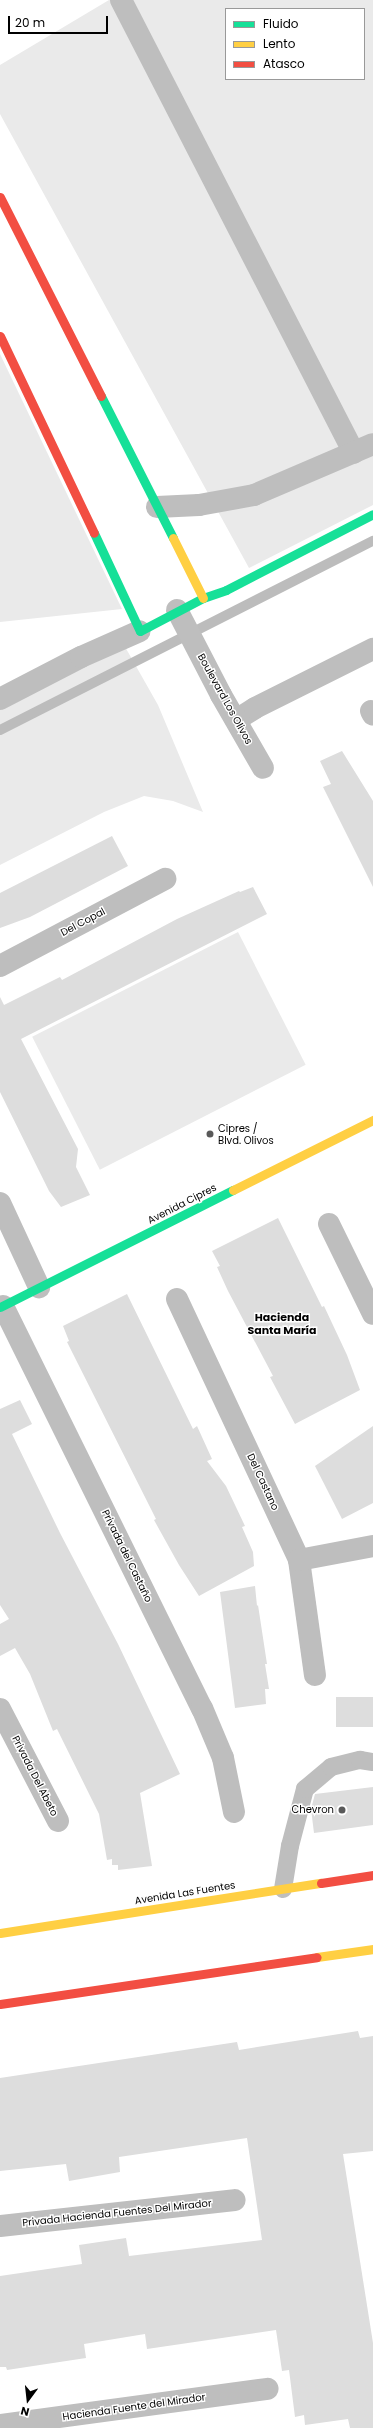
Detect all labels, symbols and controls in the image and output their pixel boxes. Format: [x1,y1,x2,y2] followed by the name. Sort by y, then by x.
[10,8,110,34] scale bar
[225,8,365,80] legend
[15,14,45,31] text: 20 m
[263,15,298,32] text: Fluido
[263,35,295,52] text: Lento
[263,55,305,72] text: Atasco
[195,652,255,746] street label: Boulevard Los Olivos
[59,905,107,939] street label: Del Copal
[218,1122,274,1146] place label: Cipres / Blvd. Olivos
[205,1129,215,1139] marker: Cipres / Blvd. Olivos
[146,1181,218,1227] street label: Avenida Cipres
[247,1311,317,1337] district label: Hacienda Santa María
[245,1452,281,1512] street label: Del Castano
[99,1508,155,1604] street label: Privada del Castaño
[10,1734,60,1818] street label: Privada Del Abeto
[292,1804,334,1816] place label: Chevron
[337,1805,347,1815] marker: Chevron
[134,1879,236,1907] street label: Avenida Las Fuentes
[22,2197,212,2229] street label: Privada Hacienda Fuentes Del Mirador
[8,2380,48,2420] north arrow
[62,2391,206,2423] street label: Hacienda Fuente del Mirador
[19,2403,31,2420] text: N

